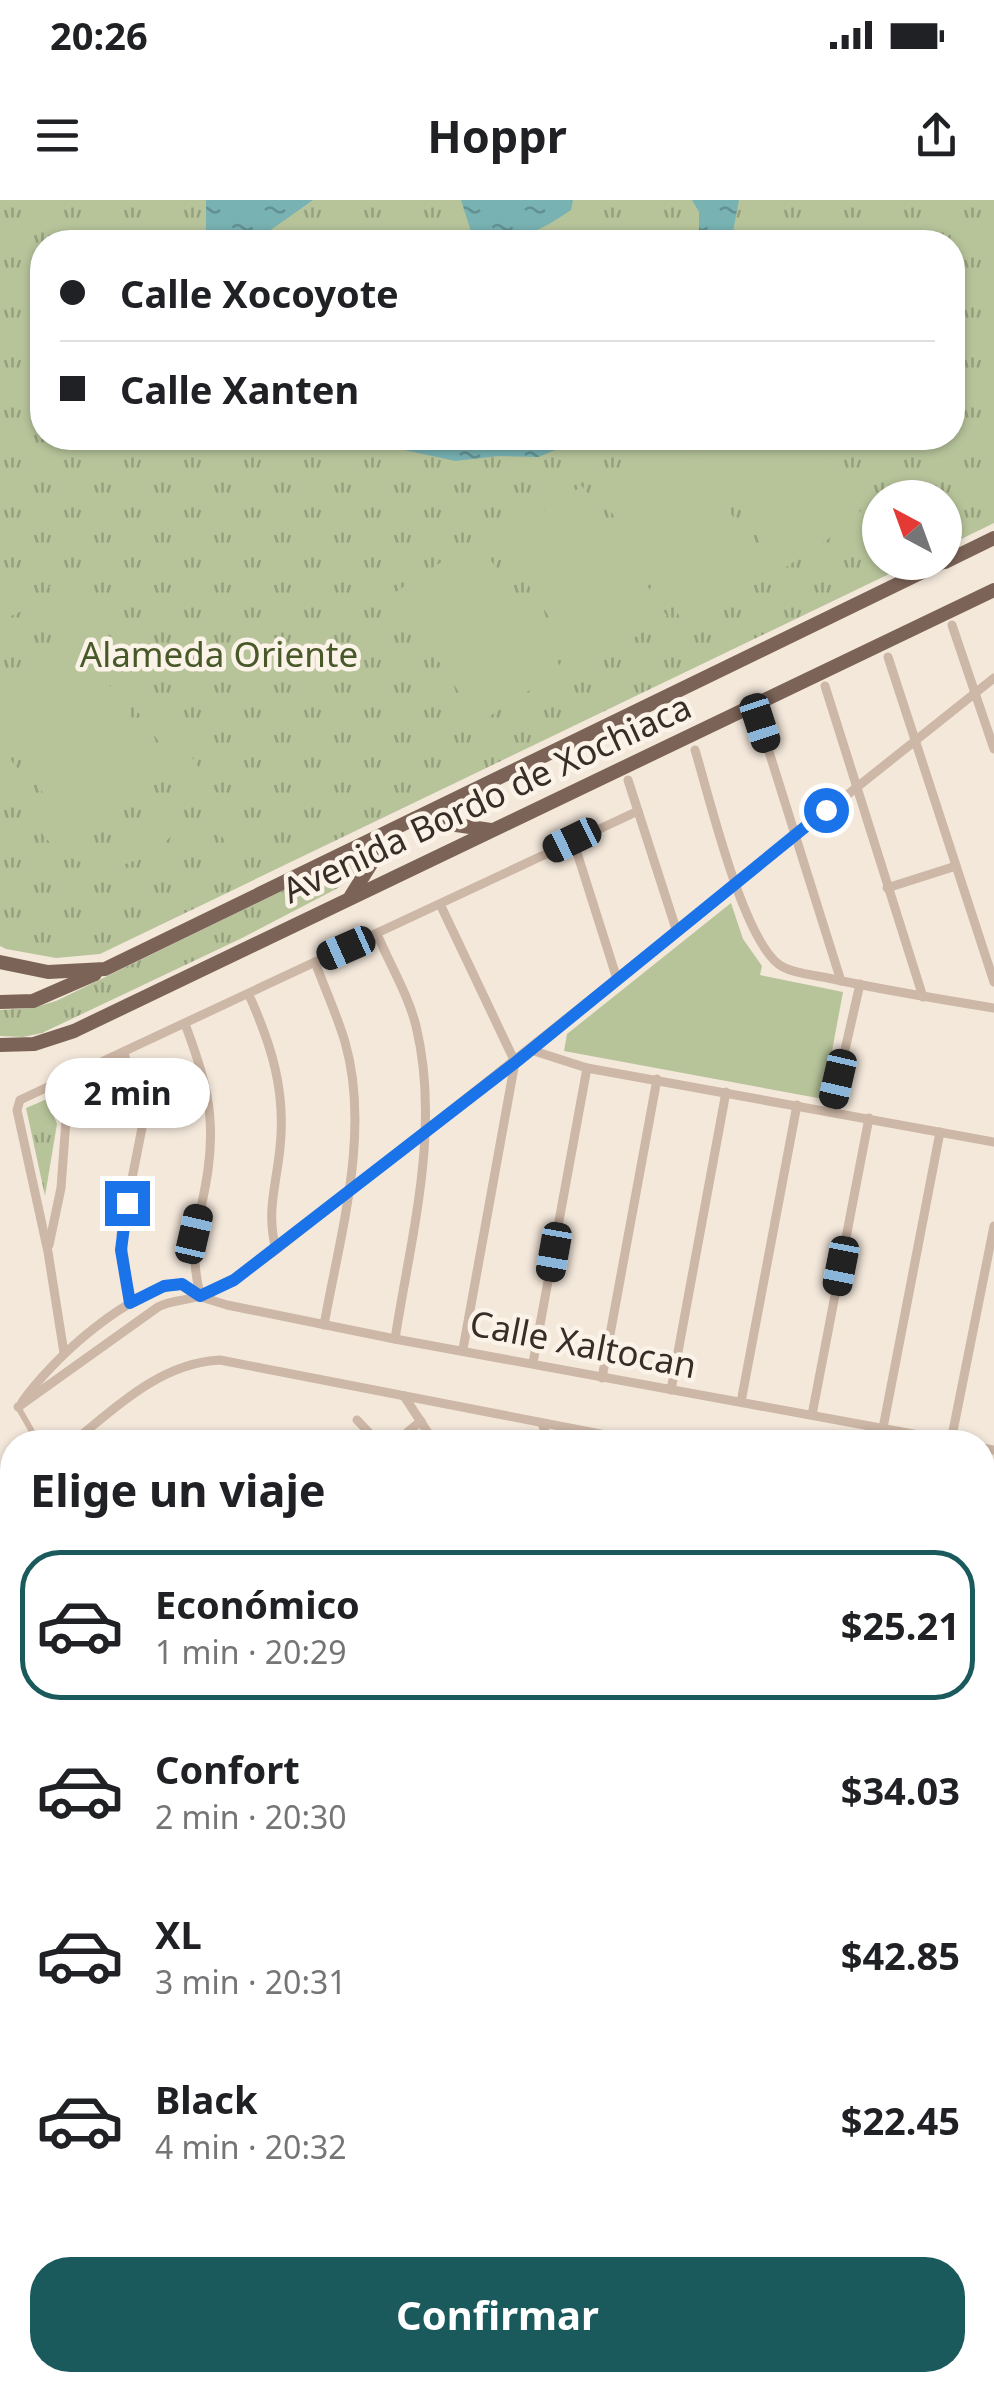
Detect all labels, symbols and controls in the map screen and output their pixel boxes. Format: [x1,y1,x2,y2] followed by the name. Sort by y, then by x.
[50,9,148,61] text: 20:26
[427,105,567,166] text: Hoppr
[30,108,85,163] icon: menu
[909,108,964,163] icon: share
[120,267,399,319] text: Calle Xocoyote
[120,363,359,415] text: Calle Xanten
[862,480,962,580] north arrow
[862,480,962,580] map controls
[80,630,358,677] park label: Alameda Oriente
[274,682,698,913] street label: Avenida Bordo de Xochiaca
[736,690,784,756] car
[804,788,849,833] route start
[538,813,606,867] car
[312,922,380,974] car
[817,1046,859,1112] car
[44,1058,210,1128] callout: 2 min
[83,1071,172,1114] text: 2 min
[105,1181,150,1226] route end
[173,1201,215,1267] car
[534,1220,574,1284] car
[821,1234,861,1298] car
[466,1299,701,1389] street label: Calle Xaltocan
[30,1459,326,1520] text: Elige un viaje
[155,1578,360,1630] text: Económico
[35,1580,125,1670] icon: car
[841,1599,960,1651] text: $25.21
[155,1630,347,1673] text: 1 min · 20:29
[155,1743,300,1795] text: Confort
[35,1745,125,1835] icon: car
[841,1764,960,1816] text: $34.03
[155,1795,347,1838] text: 2 min · 20:30
[155,1908,202,1960] text: XL
[35,1910,125,2000] icon: car
[841,1929,960,1981] text: $42.85
[155,1960,347,2003] text: 3 min · 20:31
[155,2073,258,2125] text: Black
[35,2075,125,2165] icon: car
[841,2094,960,2146] text: $22.45
[155,2125,347,2168] text: 4 min · 20:32
[30,2257,965,2372] button: Confirmar

